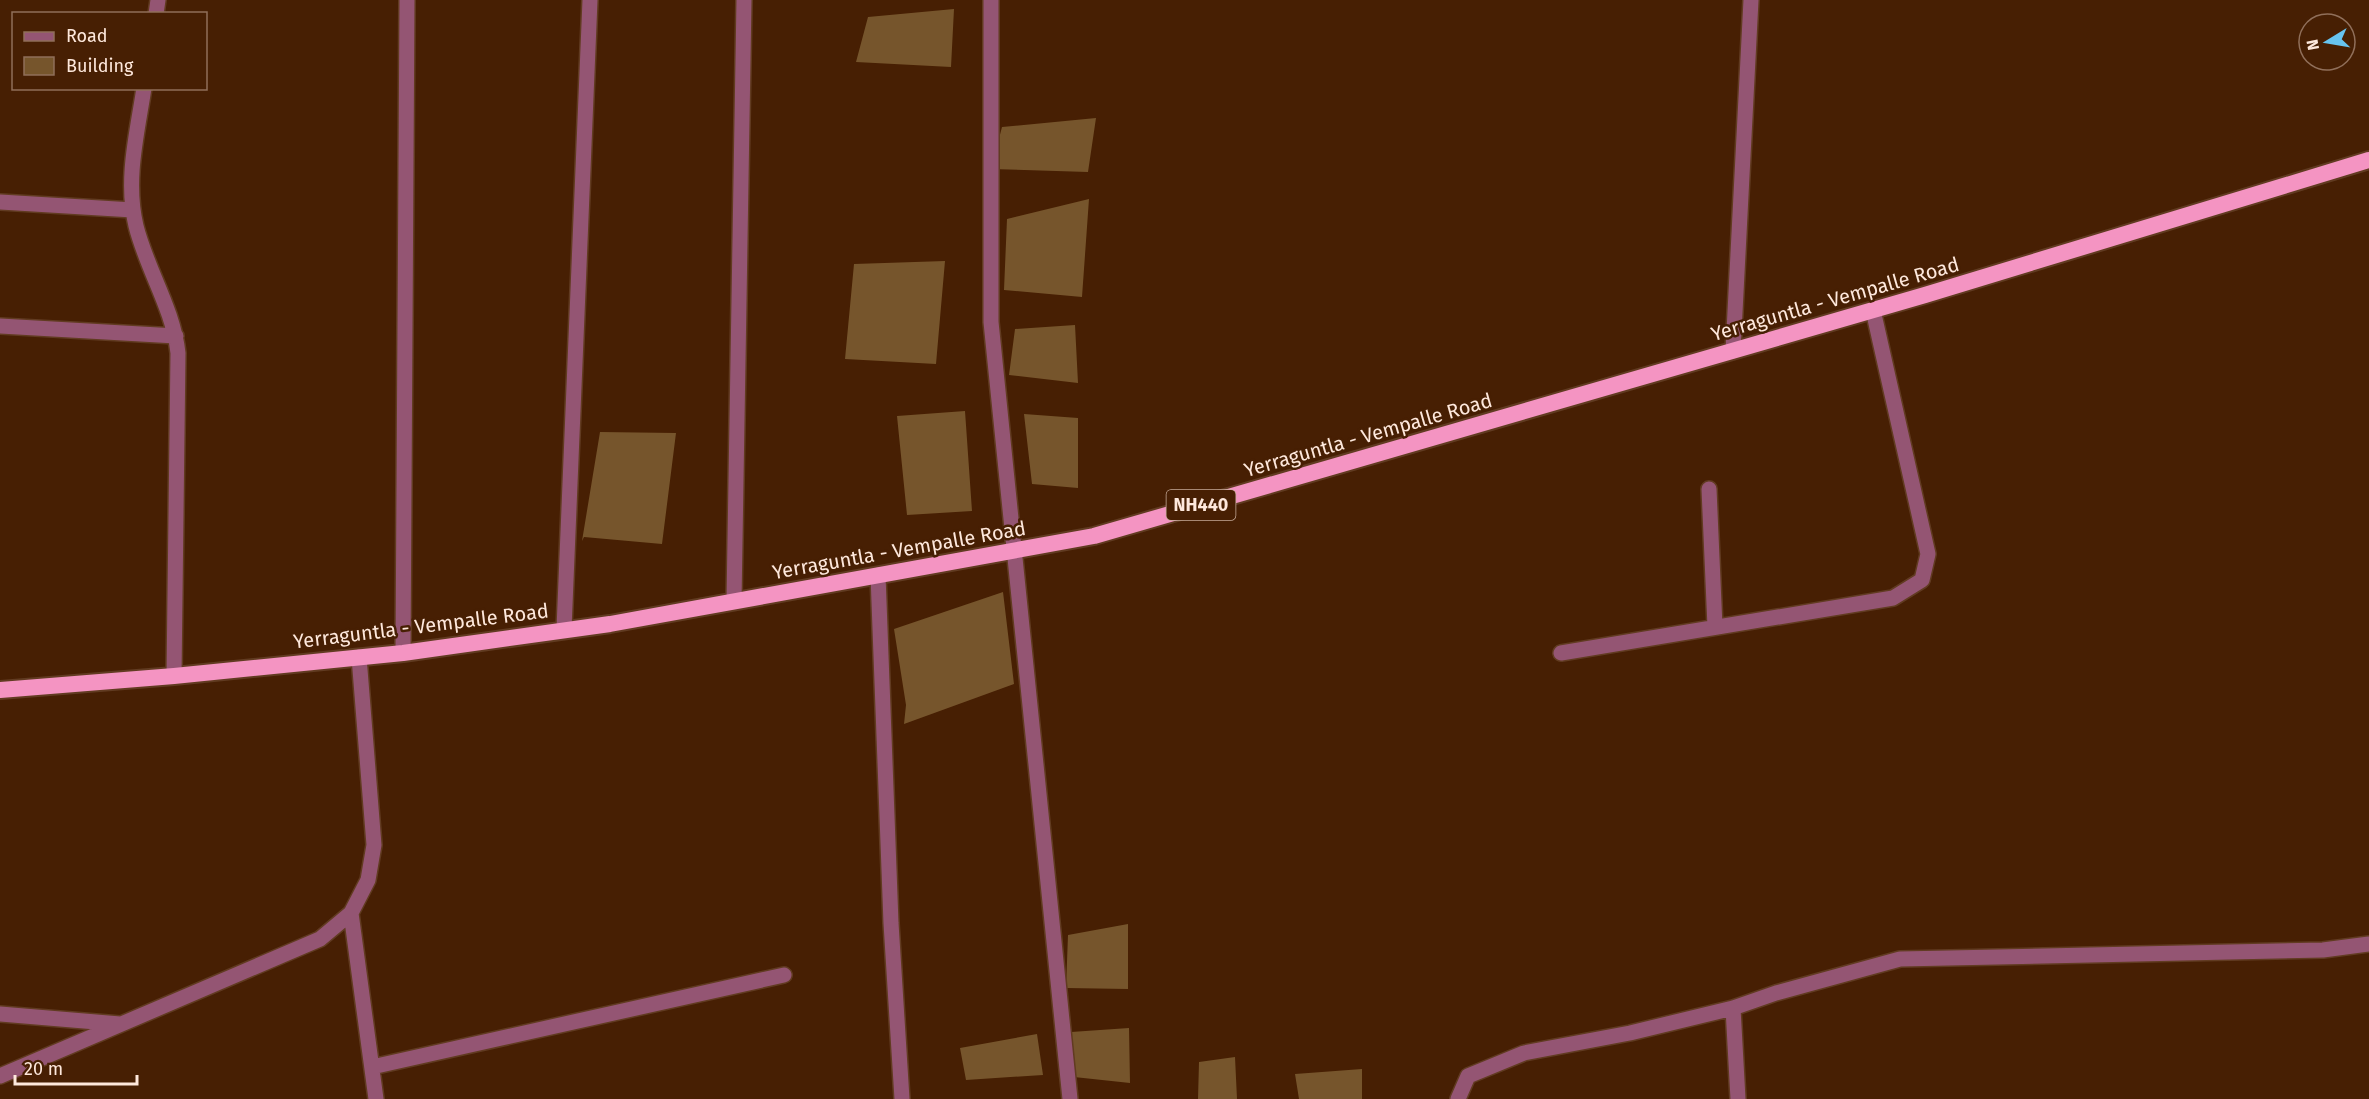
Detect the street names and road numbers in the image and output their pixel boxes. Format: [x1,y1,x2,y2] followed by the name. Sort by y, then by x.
[1708,252,1962,346] street label: Yerraguntla - Vempalle Road
[1241,388,1495,482] street label: Yerraguntla - Vempalle Road
[1166,490,1236,520] road number: NH440
[770,516,1028,584] street label: Yerraguntla - Vempalle Road
[292,598,550,654] street label: Yerraguntla - Vempalle Road

